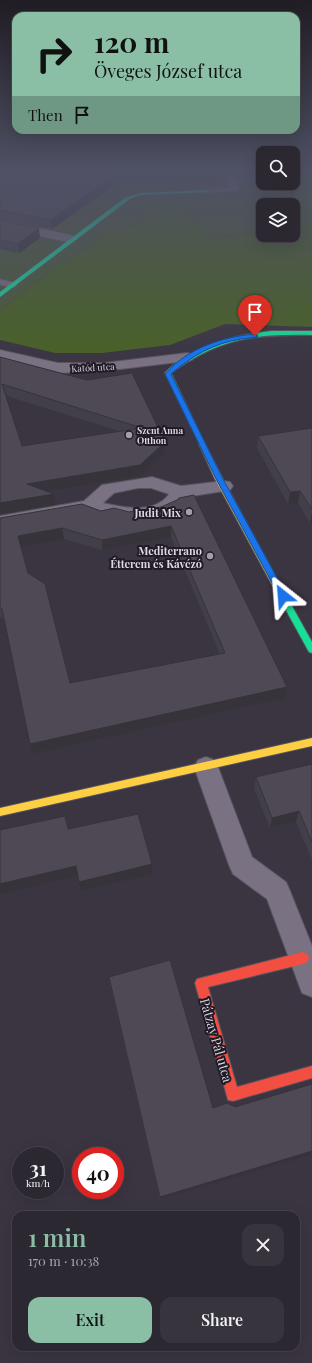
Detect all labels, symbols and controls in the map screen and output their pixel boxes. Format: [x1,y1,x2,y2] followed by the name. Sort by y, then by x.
[94,23,169,60] text: 120 m
[28,28,80,80] icon: right
[94,59,242,83] text: Öveges József utca
[71,104,93,126] icon: arrive
[28,105,63,125] text: Then
[256,146,300,242] map controls
[256,146,300,190] button: search
[256,198,300,242] button: layers
[238,295,272,336] pin
[244,301,266,323] icon: arrive
[71,360,115,374] street label: Katód utca
[137,424,183,446] place label: Szent Anna Otthon
[124,430,134,440] marker: Szent Anna Otthon
[134,505,181,520] place label: Judit Mix
[184,507,194,517] marker: Judit Mix
[110,543,202,571] place label: Mediterrano Étterem és Kávézó
[205,551,215,561] marker: Mediterrano Étterem és Kávézó
[262,575,304,617] position arrow
[197,996,237,1084] street label: Pátzay Pál utca
[72,1147,124,1199] speed limit sign: 40
[29,1154,47,1181] text: 31
[26,1176,50,1190] text: km/h
[28,1221,86,1253] text: 1 min
[242,1224,284,1266] button: close
[28,1252,99,1269] text: 170 m · 10:38
[28,1297,152,1343] button: Exit
[160,1297,284,1343] button: Share

